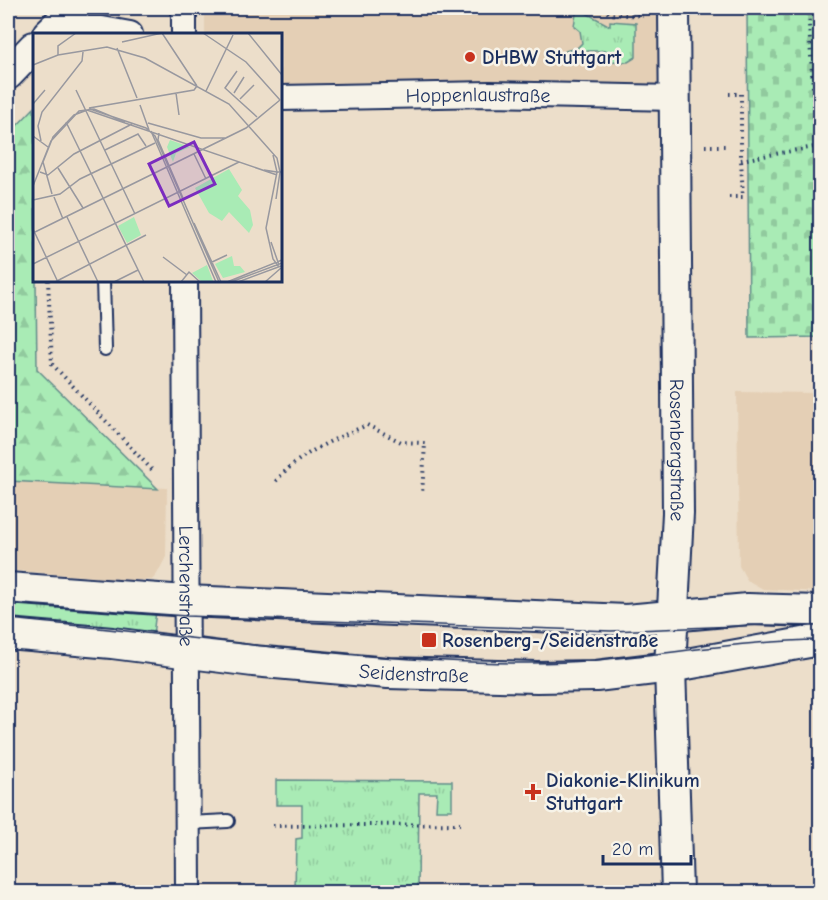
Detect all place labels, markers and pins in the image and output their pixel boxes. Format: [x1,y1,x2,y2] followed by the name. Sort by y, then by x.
[482,46,622,69] place label: DHBW Stuttgart
[463,50,477,64] marker: DHBW Stuttgart
[442,629,659,652] place label: Rosenberg-/Seidenstraße
[420,631,438,649] marker: Rosenberg-/Seidenstraße
[546,769,700,815] place label: Diakonie-Klinikum Stuttgart
[524,783,542,801] marker: Diakonie-Klinikum Stuttgart

